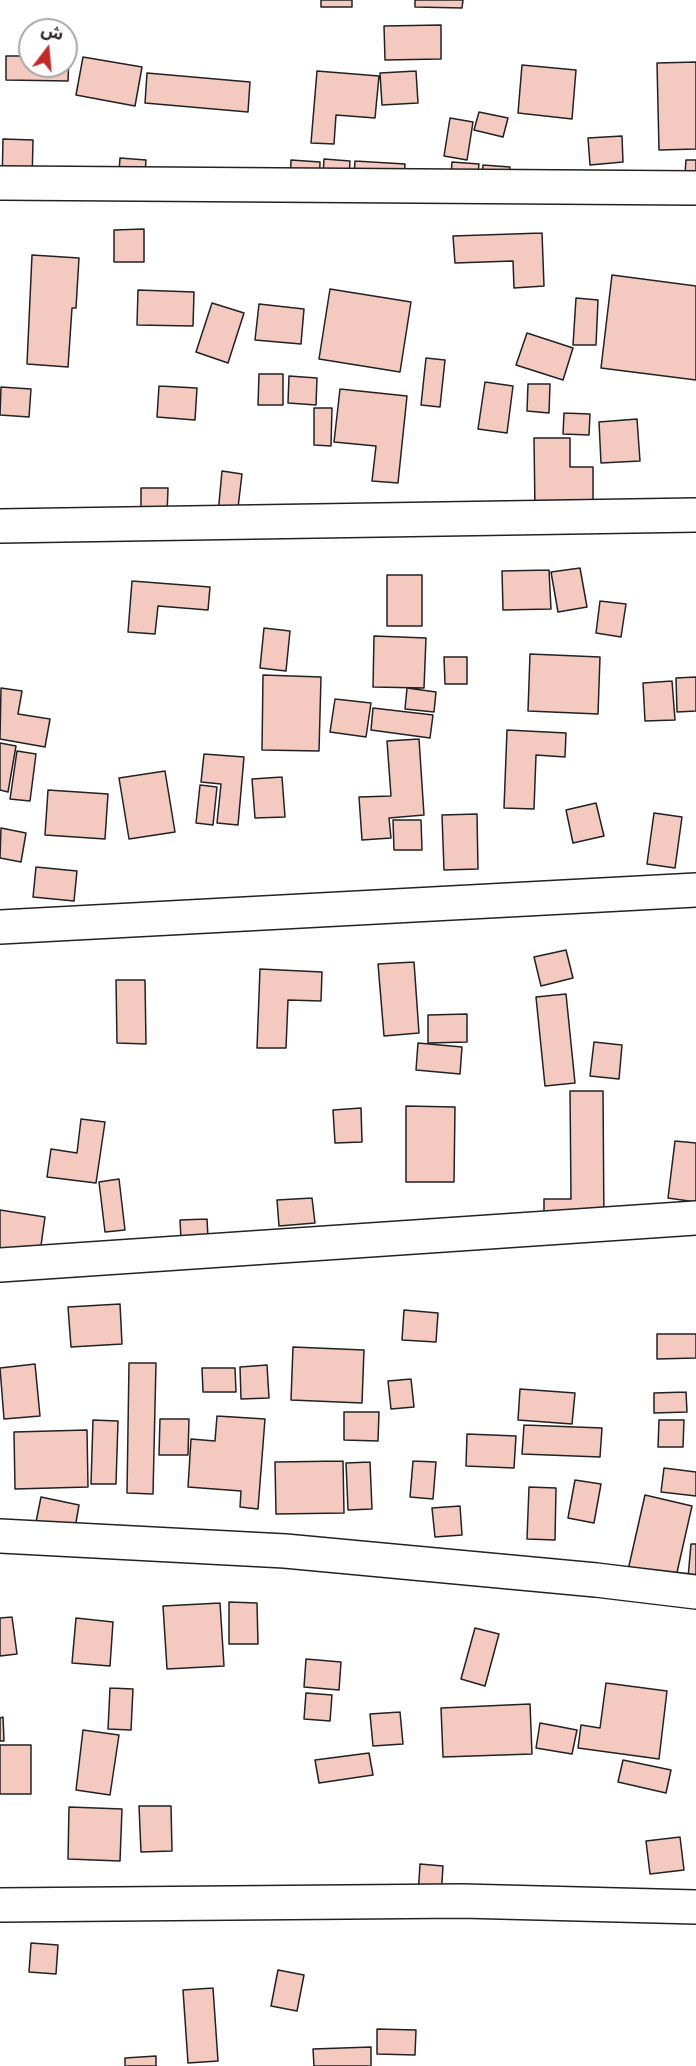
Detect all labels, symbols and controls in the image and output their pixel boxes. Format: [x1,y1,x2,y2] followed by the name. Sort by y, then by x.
[18,18,78,78] north arrow
[39,20,66,44] text: ش

